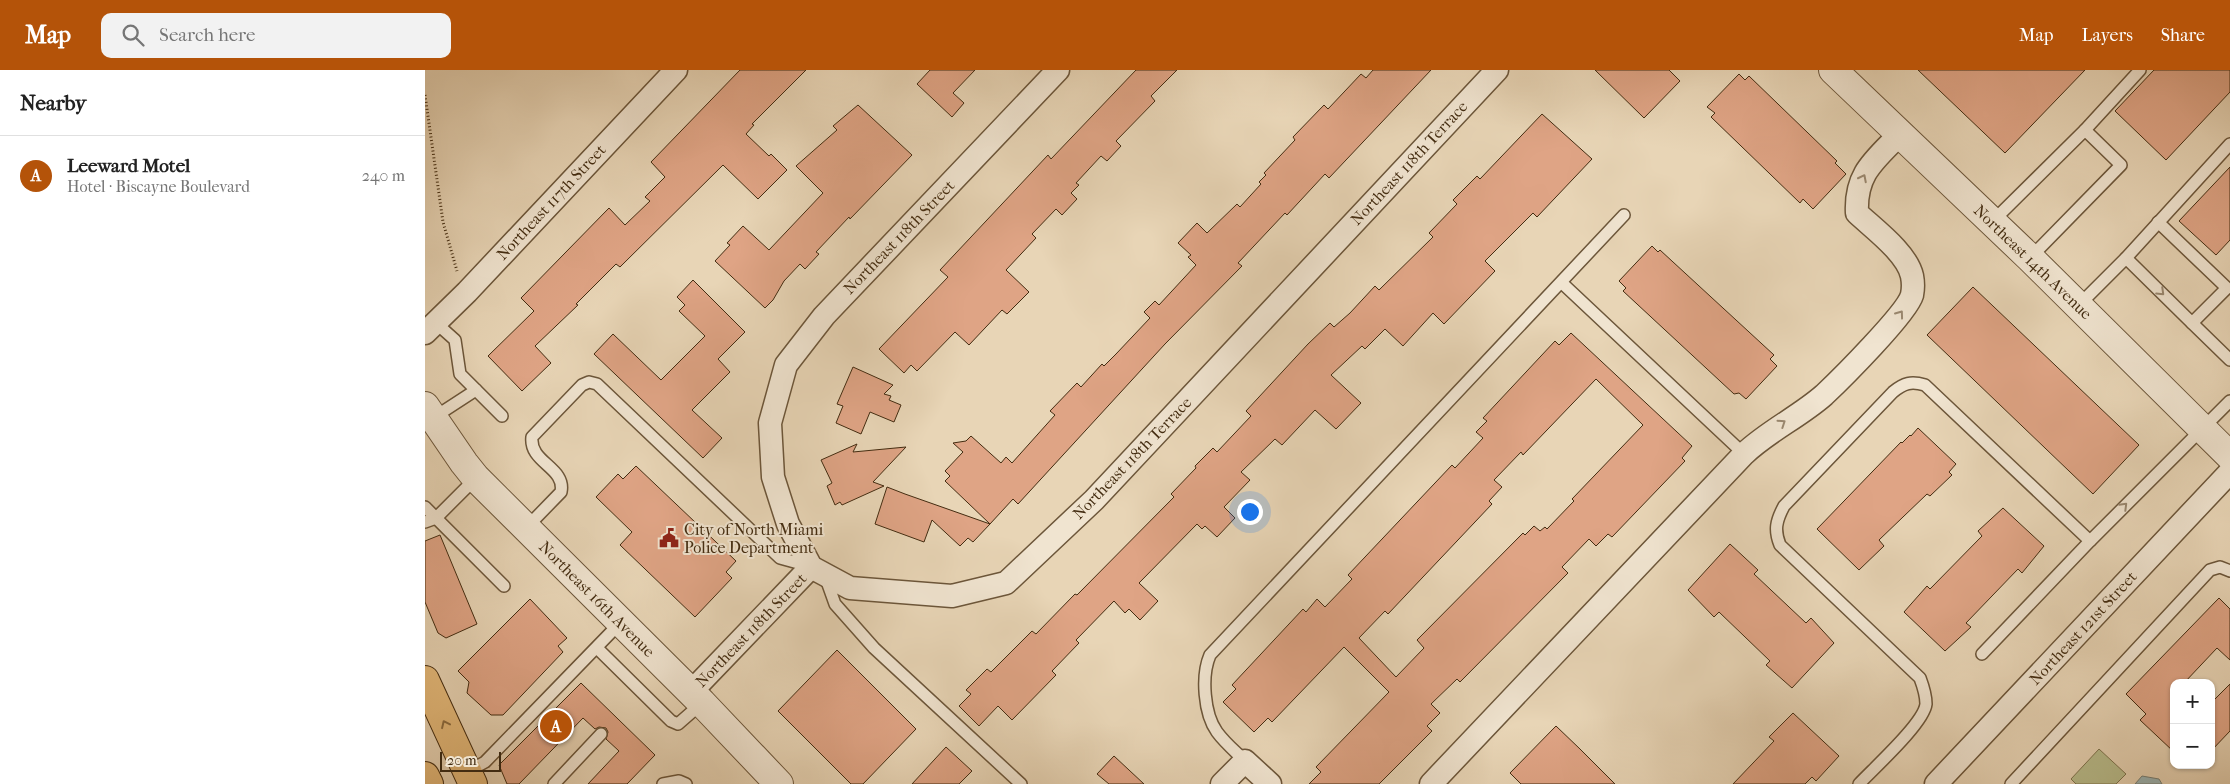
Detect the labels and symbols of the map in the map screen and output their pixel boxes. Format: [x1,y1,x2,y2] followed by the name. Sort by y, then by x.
[1347,97,1471,229] street label: Northeast 118th Terrace
[492,140,610,264] street label: Northeast 117th Street
[1857,174,1867,183] one-way arrow
[840,176,959,298] street label: Northeast 118th Street
[1970,201,2096,323] street label: Northeast 14th Avenue
[2155,286,2164,295] one-way arrow
[1894,310,1903,320] one-way arrow
[1069,393,1195,523] street label: Northeast 118th Terrace
[1777,420,1786,430] one-way arrow
[1237,499,1263,525] your location
[2119,503,2128,512] one-way arrow
[684,520,824,557] place label: City of North Miami Police Department
[658,527,680,549] public building icon: City of North Miami Police Department
[535,537,659,661] street label: Northeast 16th Avenue
[2025,567,2141,689] street label: Northeast 121st Street
[692,569,811,691] street label: Northeast 118th Street
[540,707,572,745] pin: A
[441,720,451,729] one-way arrow
[440,749,501,772] scale bar

